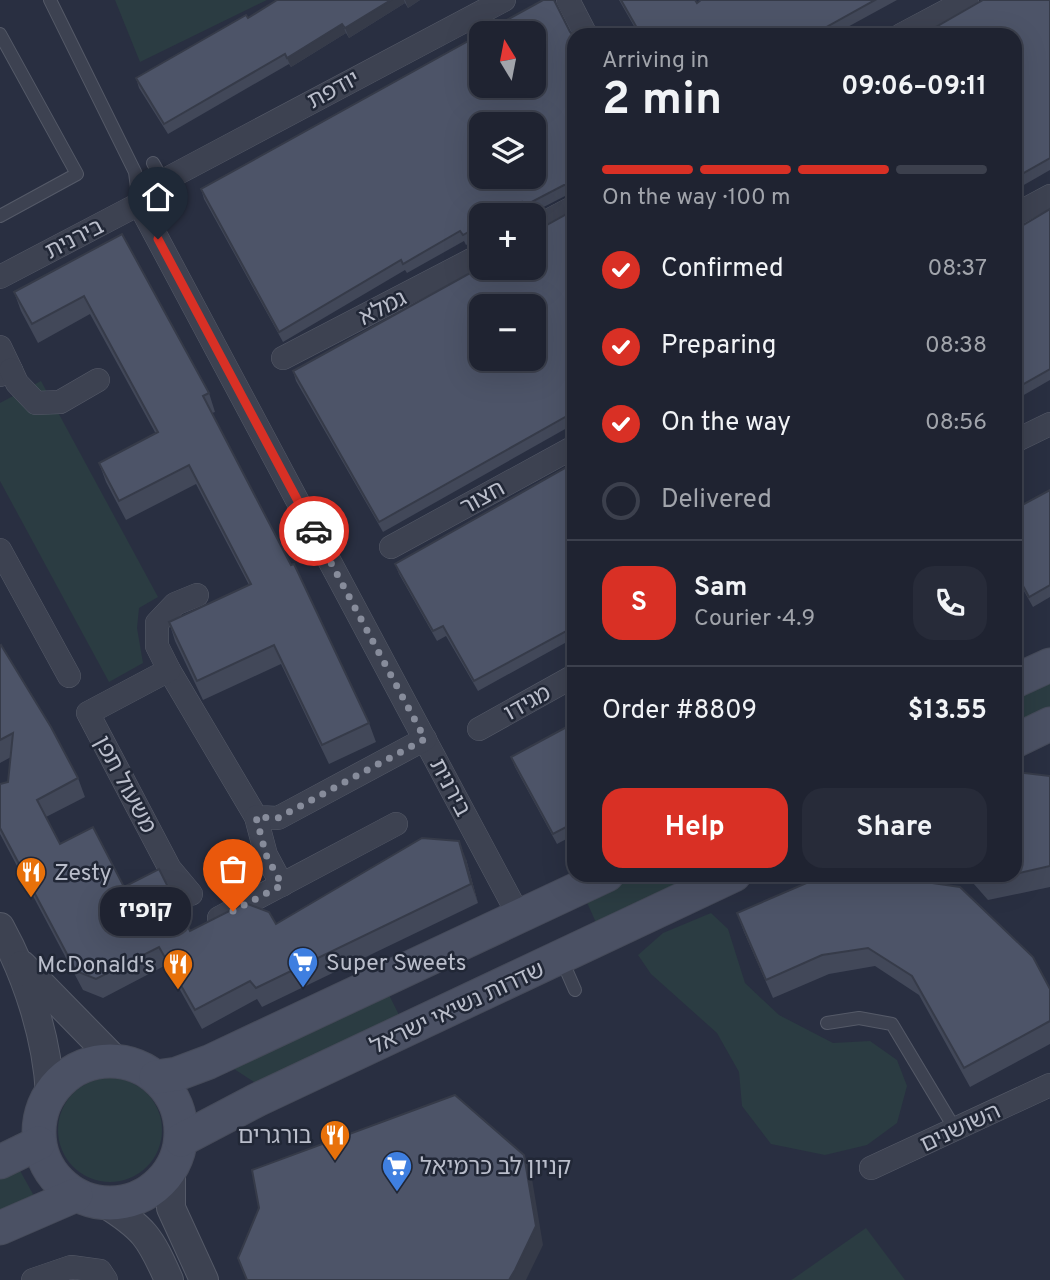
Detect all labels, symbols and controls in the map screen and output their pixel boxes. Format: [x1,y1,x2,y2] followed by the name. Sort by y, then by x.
[469,21,546,98] north arrow
[469,21,546,371] map controls
[602,47,709,76] text: Arriving in
[303,66,365,117] street label: יודפת
[841,71,987,104] text: 09:06–09:11
[602,72,722,131] text: 2 min
[469,112,546,189] button: layers
[128,167,188,239] pin
[139,178,177,216] icon: home
[602,184,791,213] text: On the way · 100 m
[469,203,546,280] button: +
[41,213,109,267] street label: בירנית
[602,251,640,289] icon: check
[661,253,784,286] text: Confirmed
[927,255,987,284] text: 08:37
[354,285,412,333] street label: גמלא
[469,294,546,371] button: −
[602,328,640,366] icon: check
[661,330,776,363] text: Preparing
[925,332,987,361] text: 08:38
[602,405,640,443] icon: check
[661,407,791,440] text: On the way
[925,409,987,438] text: 08:56
[456,475,511,523] street label: חצור
[661,484,772,517] text: Delivered
[279,496,349,566] courier
[295,512,333,550] icon: car
[913,566,987,640] button: phone
[694,572,747,605] text: Sam
[631,587,647,620] text: S
[694,605,815,634] text: Courier · 4.9
[500,680,557,729] street label: מגידו
[602,695,757,728] text: Order #8809
[908,695,987,728] text: $13.55
[86,731,162,839] street label: משעול תפן
[421,754,476,822] street label: בירנית
[602,788,788,868] button: Help
[802,788,987,868] button: Share
[203,839,263,911] pin
[214,850,252,888] icon: bag
[14,855,48,899] restaurant icon: Zesty
[54,860,112,889] place label: Zesty
[100,886,191,936] callout: קופיז
[119,897,172,926] text: קופיז
[286,945,320,989] supermarket icon: Super Sweets
[161,947,195,991] restaurant icon: McDonald's
[326,950,467,979] place label: Super Sweets
[37,952,155,981] place label: McDonald's
[366,956,550,1062] street label: שדרות נשיאי ישראל
[916,1098,1006,1160] street label: השושנים
[318,1118,352,1162] restaurant icon: בורגרים
[238,1123,312,1152] place label: בורגרים
[380,1149,414,1193] supermarket icon: קניון לב כרמיאל
[420,1154,571,1183] place label: קניון לב כרמיאל

